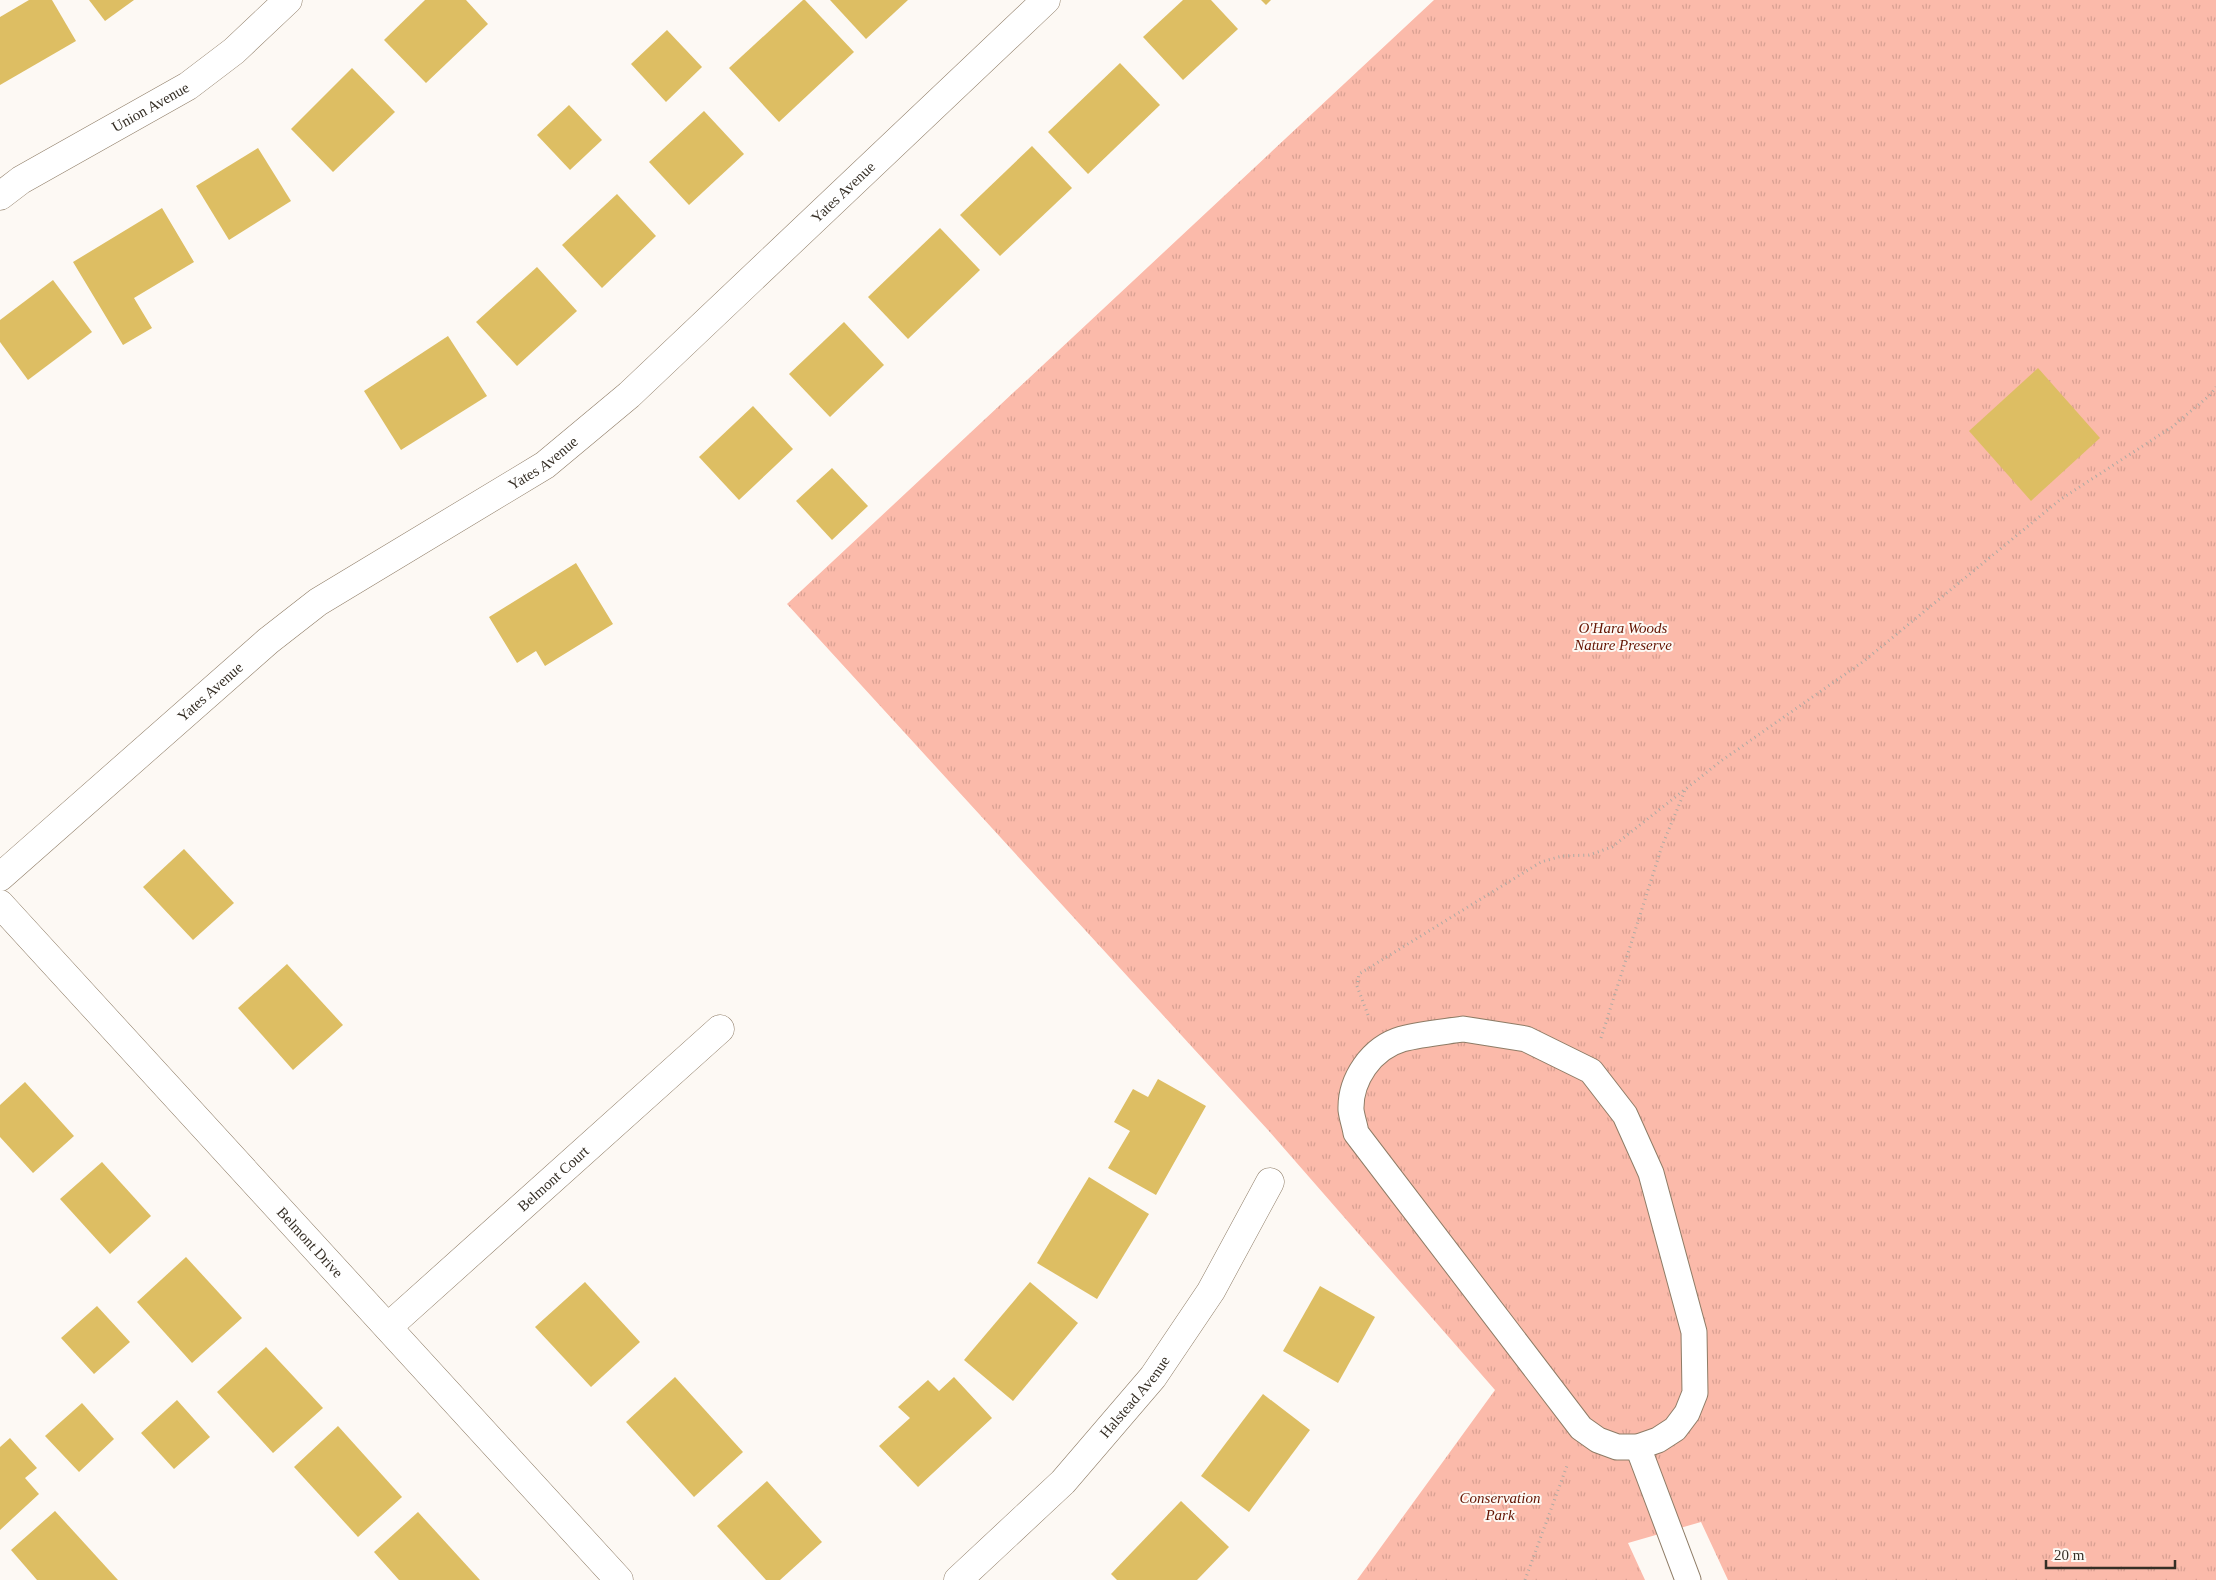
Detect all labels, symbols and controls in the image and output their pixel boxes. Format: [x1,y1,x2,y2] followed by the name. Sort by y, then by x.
[109,79,192,135] street label: Union Avenue
[808,158,878,226] street label: Yates Avenue
[506,433,581,493] street label: Yates Avenue
[1573,620,1672,653] park label: O'Hara Woods Nature Preserve
[174,659,246,725] street label: Yates Avenue
[515,1142,593,1215] street label: Belmont Court
[274,1204,346,1281] street label: Belmont Drive
[1097,1353,1173,1441] street label: Halstead Avenue
[1460,1490,1540,1523] park label: Conservation Park
[2046,1538,2175,1570] scale bar
[2054,1547,2085,1563] text: 20 m

